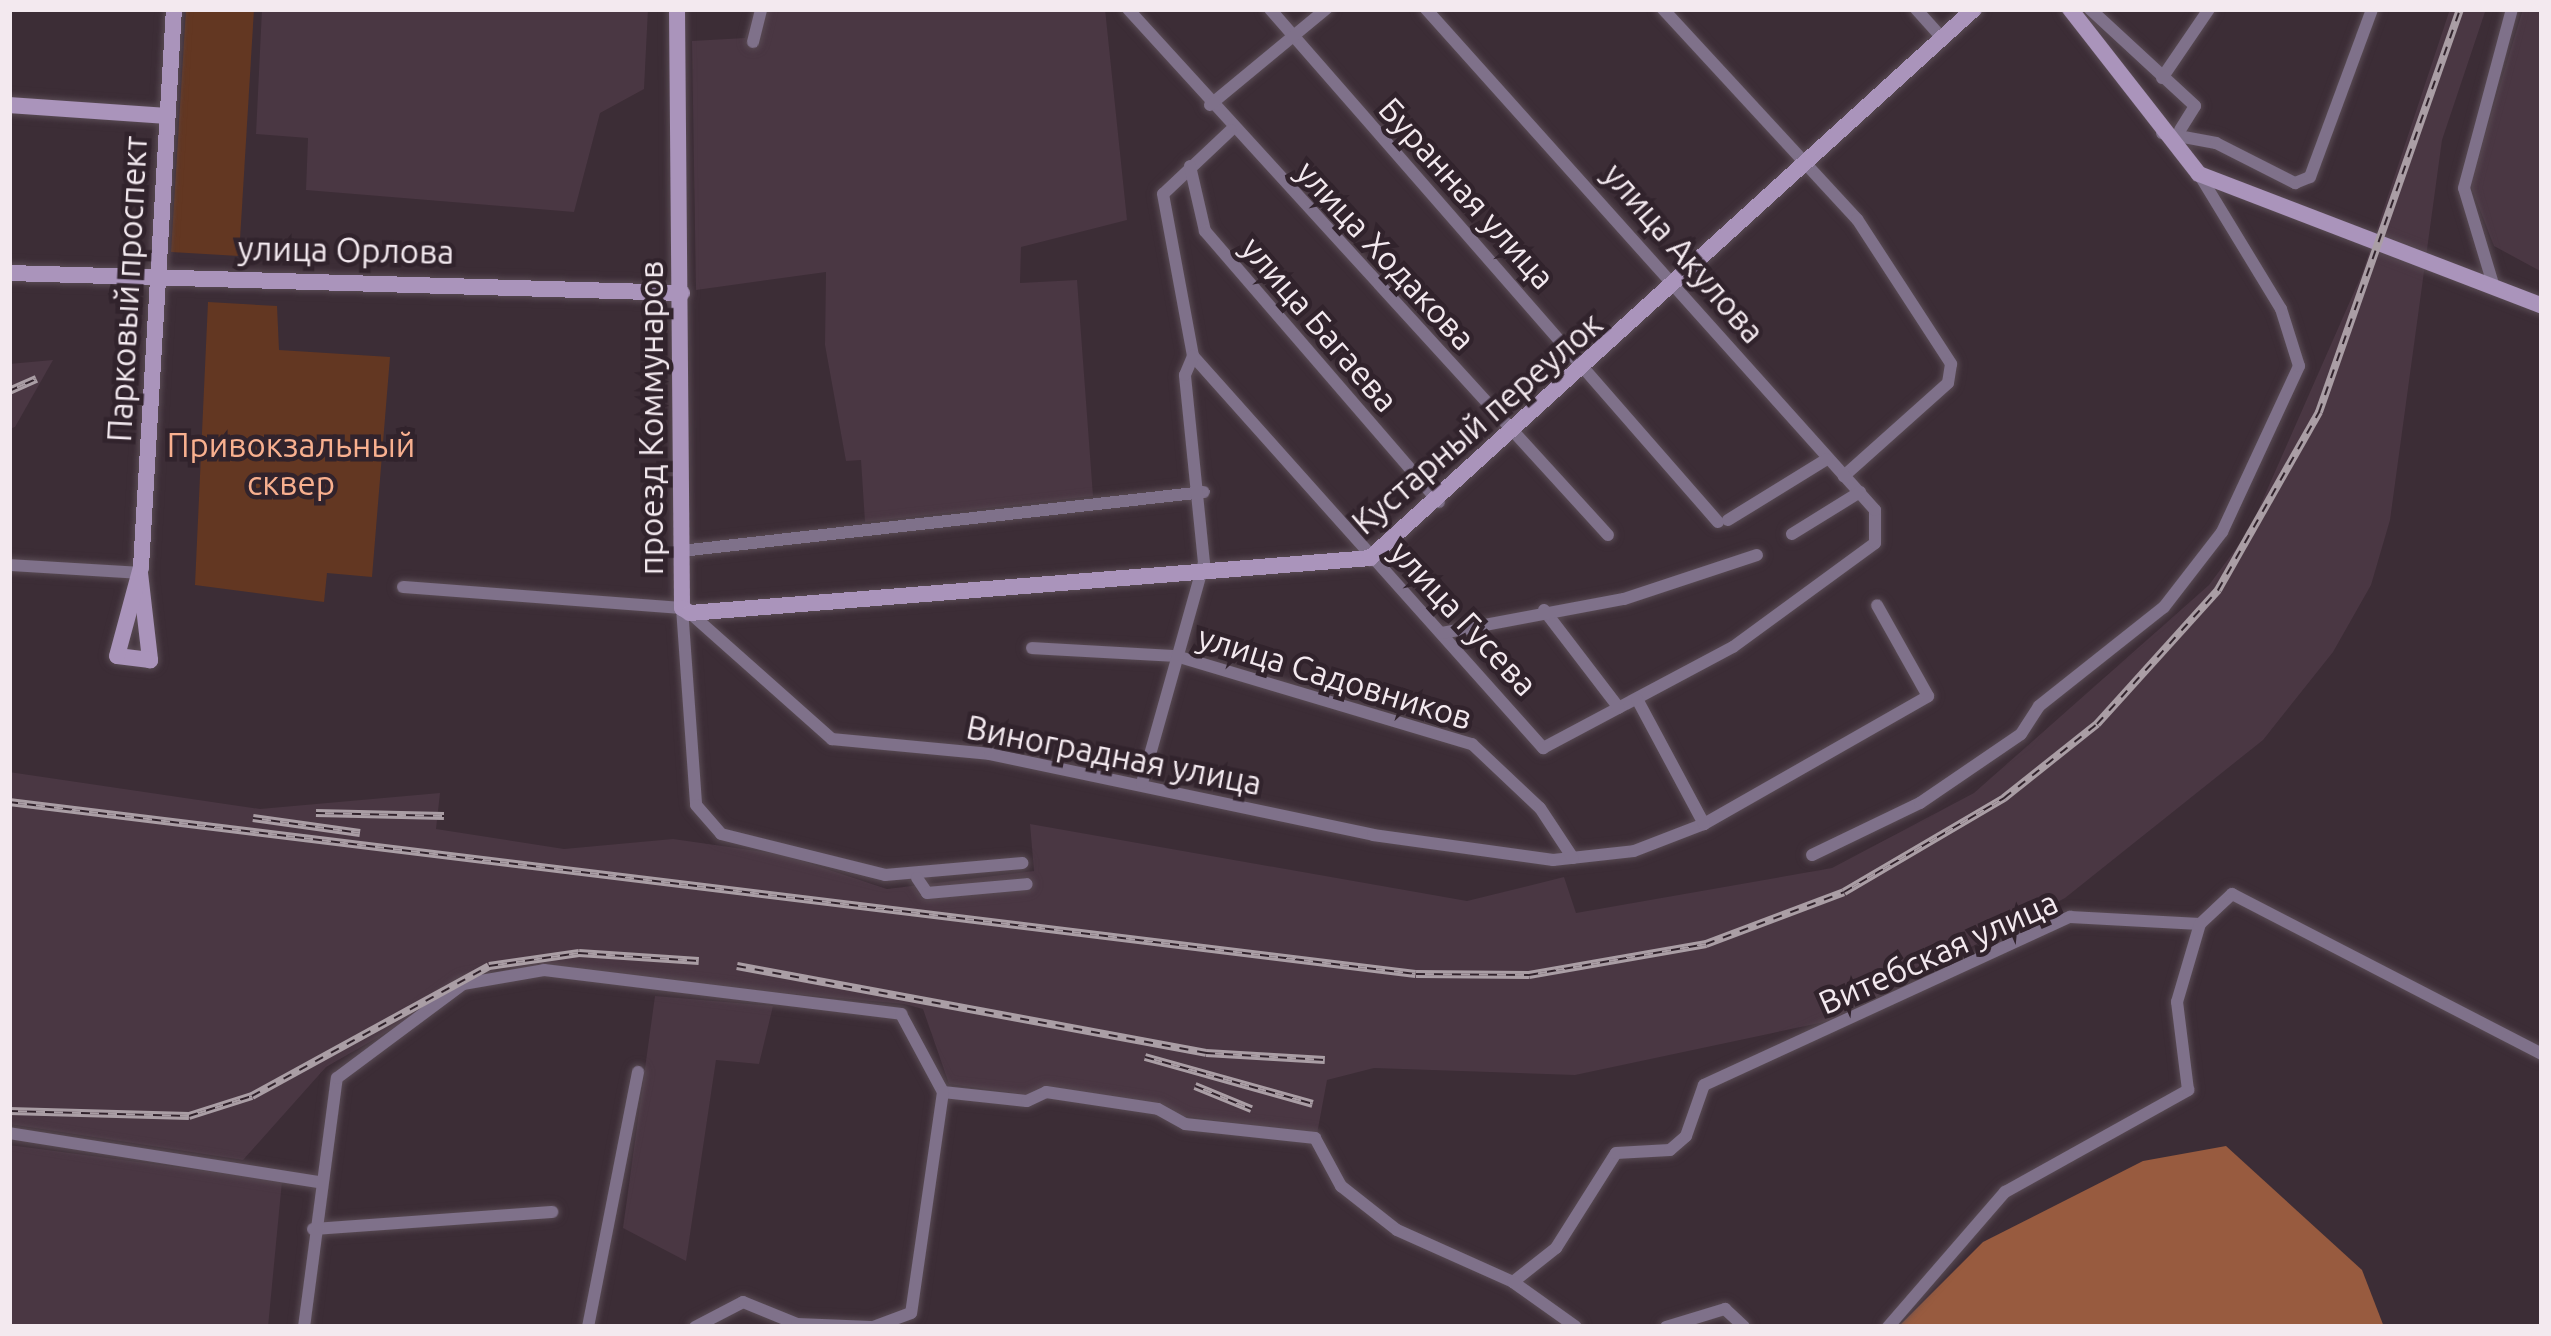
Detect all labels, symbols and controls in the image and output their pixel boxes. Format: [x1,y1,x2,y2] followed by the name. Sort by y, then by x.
[1371,89,1563,297] street label: Буранная улица
[99,135,155,443] street label: Парковый проспект
[1288,152,1484,358] street label: улица Ходакова
[1595,155,1773,351] street label: улица Акулова
[237,228,455,272] street label: улица Орлова
[1233,228,1407,420] street label: улица Багаева
[631,261,671,575] street label: проезд Коммунаров
[1344,304,1610,542] street label: Кустарный переулок
[167,425,415,503] park label: Привокзальный сквер
[1382,532,1546,704] street label: улица Гусева
[1193,616,1477,738] street label: улица Садовников
[963,707,1265,803] street label: Виноградная улица
[1812,882,2064,1022] street label: Витебская улица

